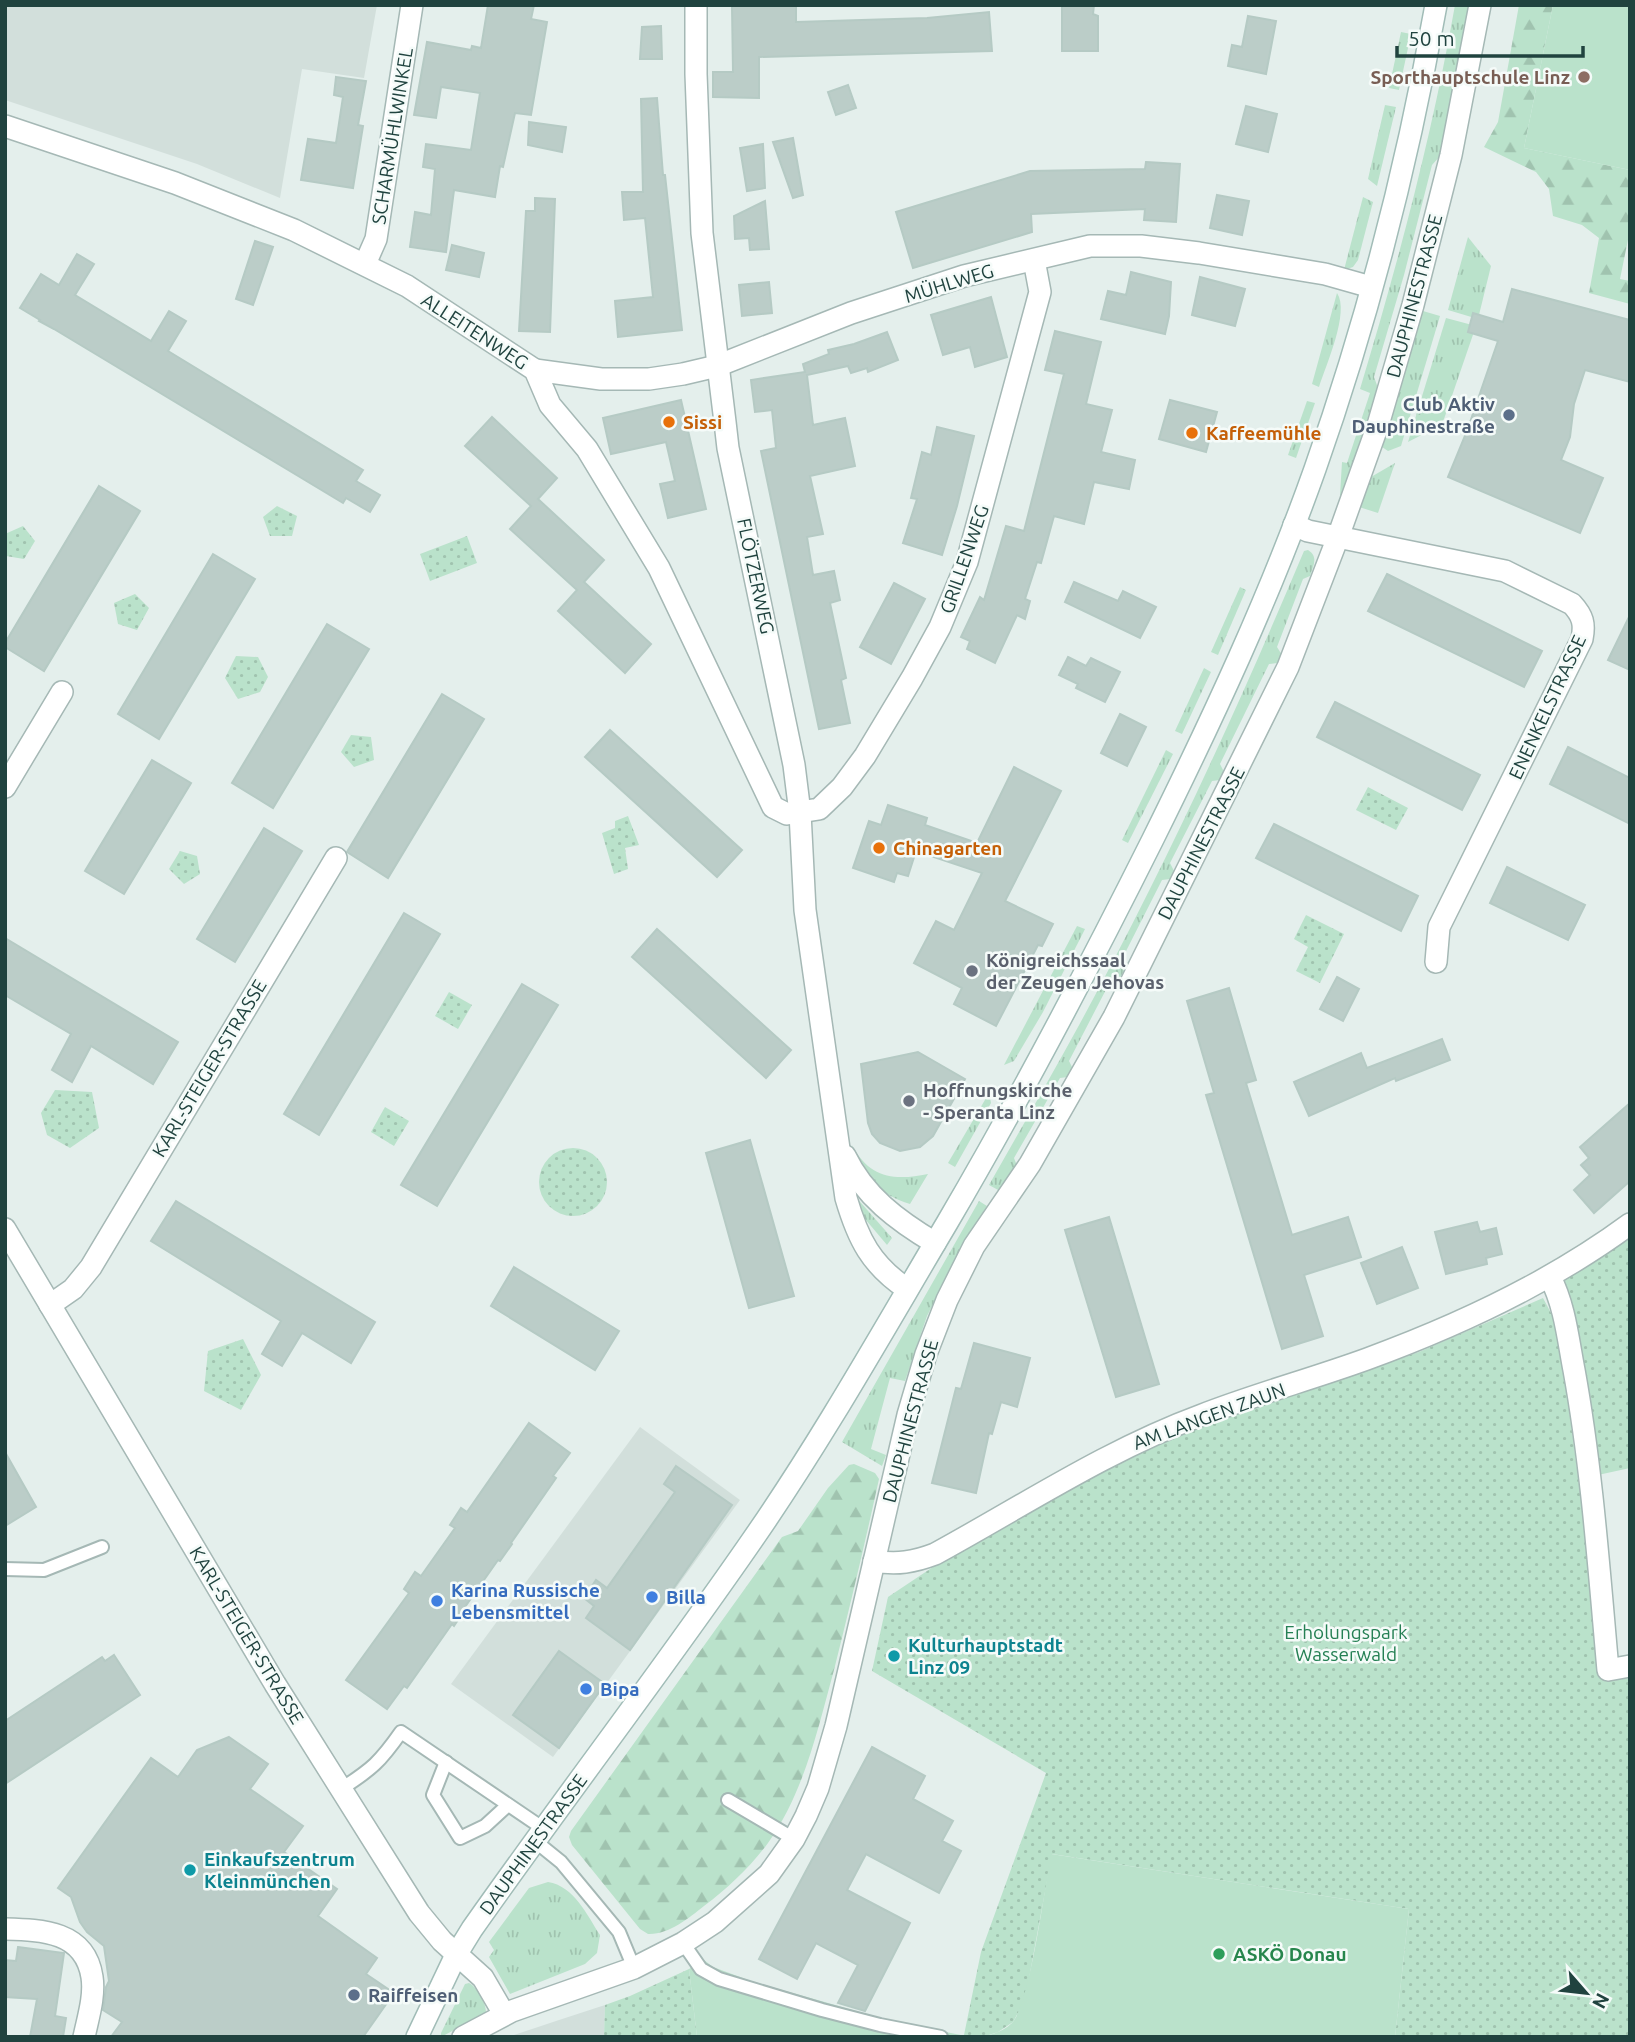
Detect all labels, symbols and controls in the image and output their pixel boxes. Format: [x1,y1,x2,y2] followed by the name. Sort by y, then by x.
[1397,14,1582,58] scale bar
[1408,26,1455,50] text: 50 m
[367,46,417,226] street label: SCHARMÜHLWINKEL
[1370,66,1570,88] place label: Sporthauptschule Linz
[1576,69,1592,85] marker: Sporthauptschule Linz
[1382,212,1446,380] street label: DAUPHINESTRASSE
[902,259,996,307] street label: MÜHLWEG
[418,288,532,374] street label: ALLEITENWEG
[1352,393,1495,437] place label: Club Aktiv Dauphinestraße
[1501,407,1517,423] marker: Club Aktiv Dauphinestraße
[683,411,722,433] place label: Sissi
[661,414,677,430] marker: Sissi
[1206,422,1322,444] place label: Kaffeemühle
[1184,425,1200,441] marker: Kaffeemühle
[935,502,993,616] street label: GRILLENWEG
[733,516,779,636] street label: FLÖTZERWEG
[1504,631,1590,783] street label: ENENKELSTRASSE
[1153,763,1249,923] street label: DAUPHINESTRASSE
[893,837,1002,859] place label: Chinagarten
[871,840,887,856] marker: Chinagarten
[986,949,1164,993] place label: Königreichssaal der Zeugen Jehovas
[964,963,980,979] marker: Königreichssaal der Zeugen Jehovas
[147,975,271,1161] street label: KARL-STEIGER-STRASSE
[923,1079,1072,1123] place label: Hoffnungskirche - Speranta Linz
[901,1093,917,1109] marker: Hoffnungskirche - Speranta Linz
[878,1337,942,1505] street label: DAUPHINESTRASSE
[1130,1378,1288,1454] street label: AM LANGEN ZAUN
[185,1542,309,1728] street label: KARL-STEIGER-STRASSE
[451,1579,600,1623] place label: Karina Russische Lebensmittel
[666,1586,706,1608] place label: Billa
[644,1589,660,1605] marker: Billa
[429,1593,445,1609] marker: Karina Russische Lebensmittel
[1284,1621,1408,1665] park label: Erholungspark Wasserwald
[908,1634,1063,1678] place label: Kulturhauptstadt Linz 09
[886,1648,902,1664] marker: Kulturhauptstadt Linz 09
[600,1678,640,1700] place label: Bipa
[578,1681,594,1697] marker: Bipa
[475,1769,591,1919] street label: DAUPHINESTRASSE
[204,1848,355,1892] place label: Einkaufszentrum Kleinmünchen
[182,1862,198,1878] marker: Einkaufszentrum Kleinmünchen
[1233,1943,1347,1965] place label: ASKÖ Donau
[1211,1946,1227,1962] marker: ASKÖ Donau
[1551,1958,1621,2028] north arrow
[368,1984,458,2006] place label: Raiffeisen
[346,1987,362,2003] marker: Raiffeisen
[1588,1990,1614,2012] text: N

